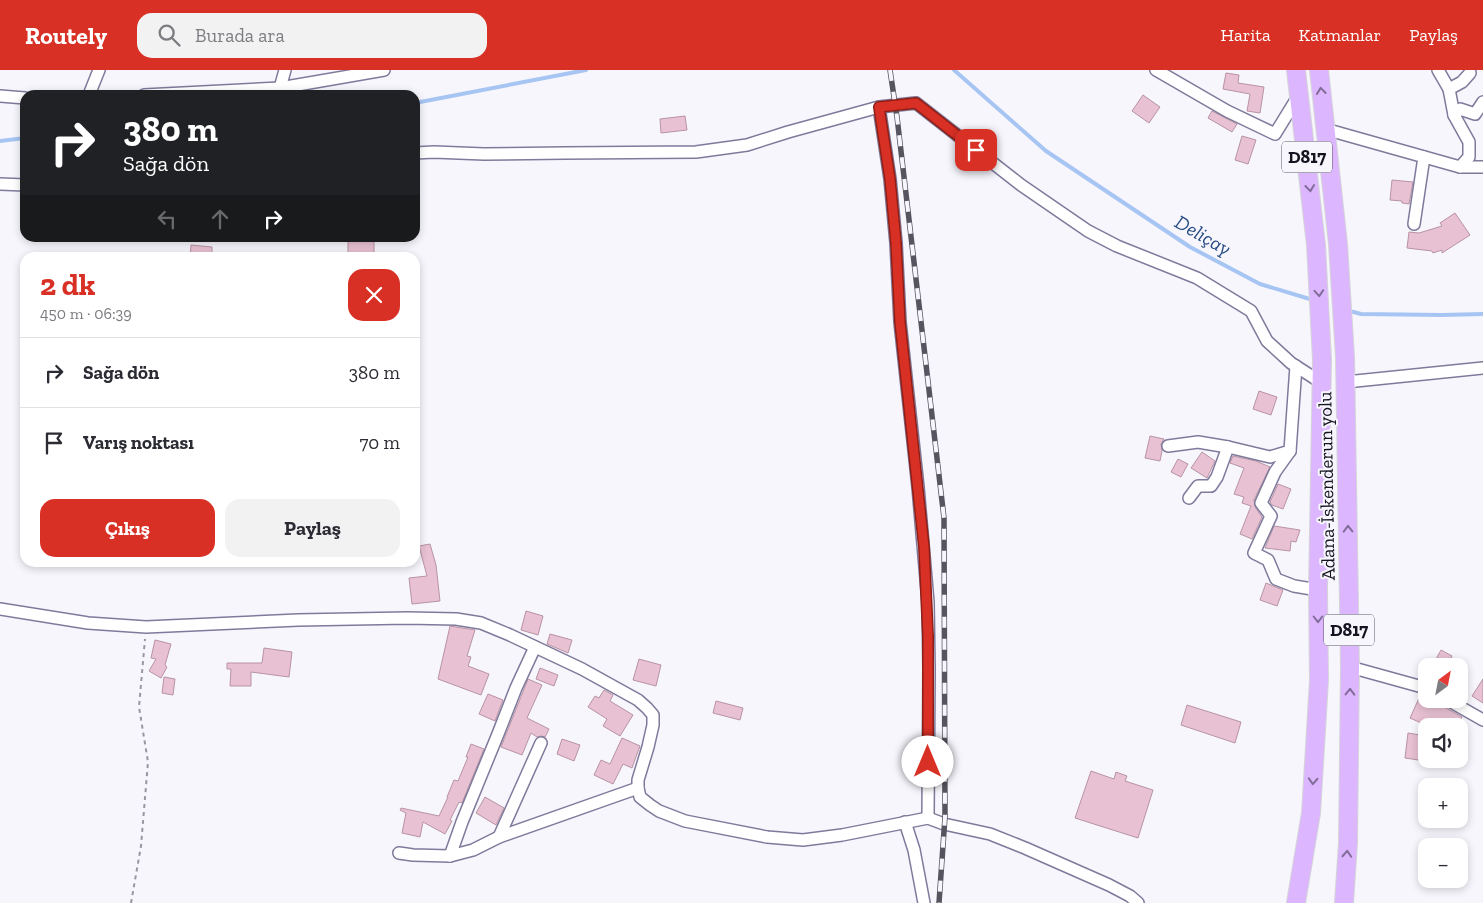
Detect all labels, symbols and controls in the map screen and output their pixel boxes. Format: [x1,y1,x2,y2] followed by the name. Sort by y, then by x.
[137,13,487,58] search box
[25,21,107,50] text: Routely
[155,21,183,49] icon: search
[195,24,285,47] text: Burada ara
[1221,24,1271,46] text: Harita
[1299,24,1381,46] text: Katmanlar
[1409,24,1458,46] text: Paylaş
[1316,87,1327,95] one-way arrow
[123,108,218,150] text: 380 m
[40,110,105,175] icon: right
[955,129,997,171] pin
[962,136,990,164] icon: arrive
[1282,142,1332,172] road number: D817
[123,150,209,177] text: Sağa dön
[1304,184,1315,192] one-way arrow
[153,205,181,233] icon: left
[206,205,234,233] icon: ahead
[259,205,287,233] icon: right
[1171,209,1235,261] water label: Deliçay
[40,267,95,303] text: 2 dk
[348,269,400,321] button: close
[1314,290,1325,298] one-way arrow
[40,304,132,323] text: 450 m · 06:39
[40,359,68,387] icon: right
[83,361,159,384] text: Sağa dön
[349,361,400,384] text: 380 m
[1313,391,1340,581] street label: Adana-İskenderun yolu
[40,429,68,457] icon: arrive
[83,431,194,454] text: Varış noktası
[359,431,400,454] text: 70 m
[40,499,215,557] button: Çıkış
[225,499,400,557] button: Paylaş
[1343,525,1353,533] one-way arrow
[1324,614,1374,646] road number: D817
[1313,616,1323,623] one-way arrow
[1418,658,1468,708] north arrow
[1418,658,1468,888] map controls
[1344,688,1355,696] one-way arrow
[1418,718,1468,768] button: sound
[901,735,953,787] position arrow
[1307,777,1318,785] one-way arrow
[1418,778,1468,828] button: +
[1418,838,1468,888] button: −
[1341,850,1352,858] one-way arrow

